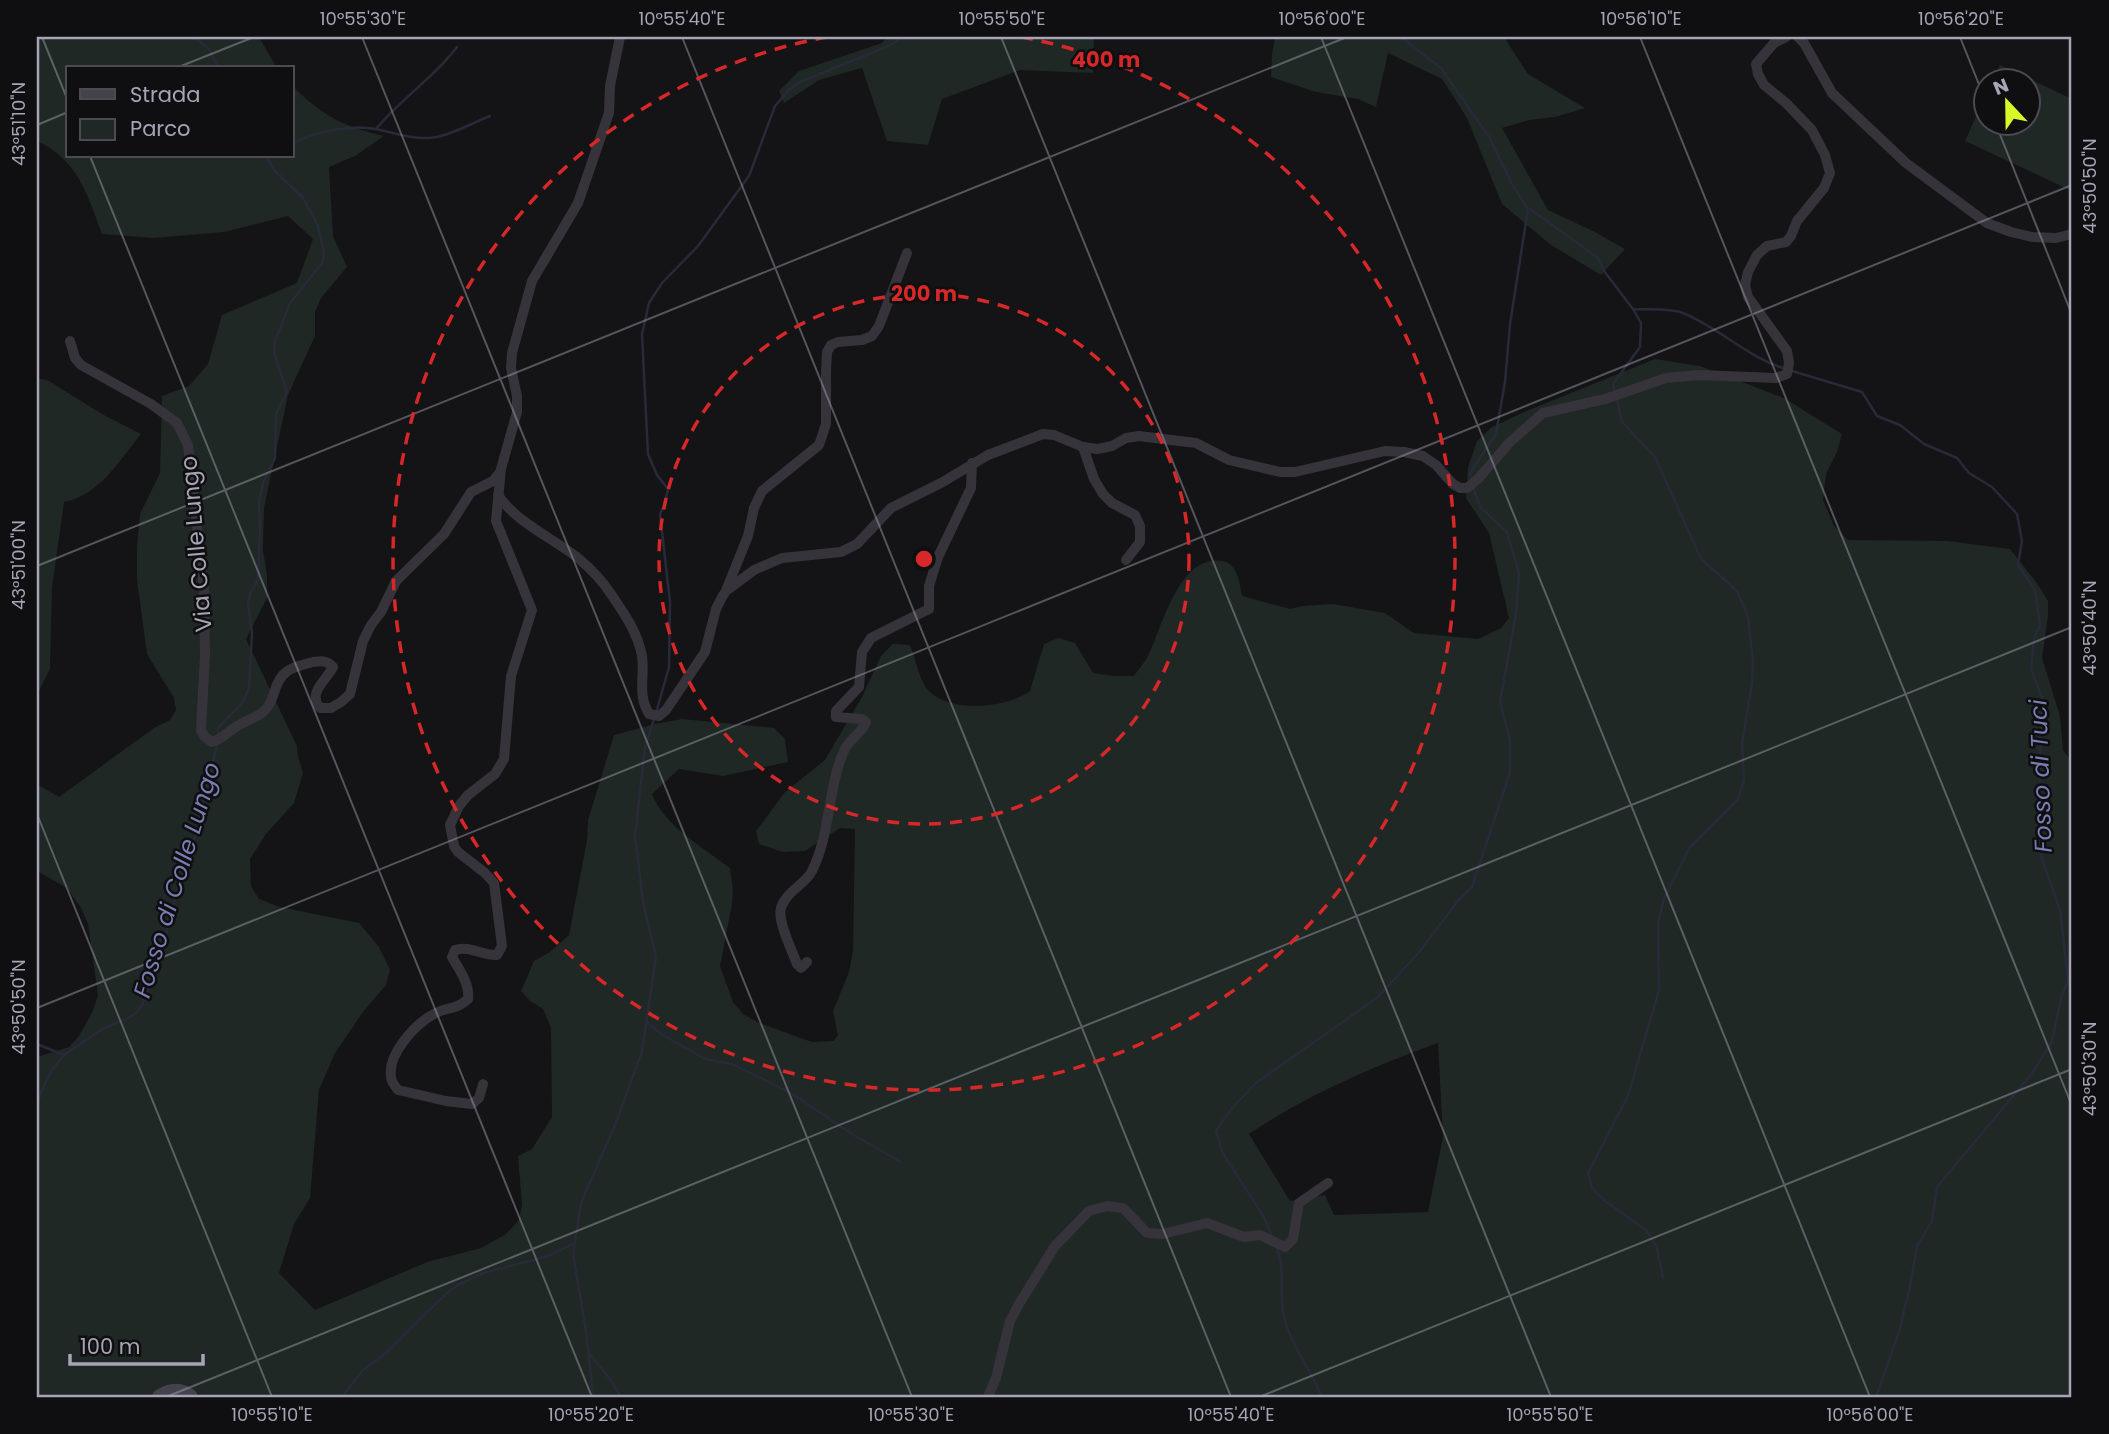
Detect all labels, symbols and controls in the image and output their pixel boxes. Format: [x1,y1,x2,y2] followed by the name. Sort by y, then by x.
[320,6,406,31] text: 10°55'30"E
[638,6,726,31] text: 10°55'40"E
[958,6,1046,31] text: 10°55'50"E
[1278,6,1366,31] text: 10°56'00"E
[1600,6,1682,31] text: 10°56'10"E
[1918,6,2004,31] text: 10°56'20"E
[1072,45,1140,74] text: 400 m
[66,66,294,158] legend
[1972,66,2042,136] north arrow
[1989,72,2013,102] text: N
[130,80,200,109] text: Strada
[6,82,31,166] text: 43°51'10"N
[130,114,190,143] text: Parco
[2077,138,2102,234] text: 43°50'50"N
[891,279,957,308] text: 200 m
[172,455,220,633] street label: Via Colle Lungo
[6,520,31,610] text: 43°51'00"N
[912,547,936,571] centre of rings
[2077,580,2102,676] text: 43°50'40"N
[2021,698,2060,853] water label: Fosso di Tuci
[125,758,228,1002] water label: Fosso di Colle Lungo
[6,959,31,1055] text: 43°50'50"N
[2077,1022,2102,1116] text: 43°50'30"N
[70,1322,203,1366] scale bar
[80,1332,140,1361] text: 100 m
[231,1402,313,1427] text: 10°55'10"E
[548,1402,634,1427] text: 10°55'20"E
[868,1402,954,1427] text: 10°55'30"E
[1187,1402,1275,1427] text: 10°55'40"E
[1506,1402,1594,1427] text: 10°55'50"E
[1826,1402,1914,1427] text: 10°56'00"E

